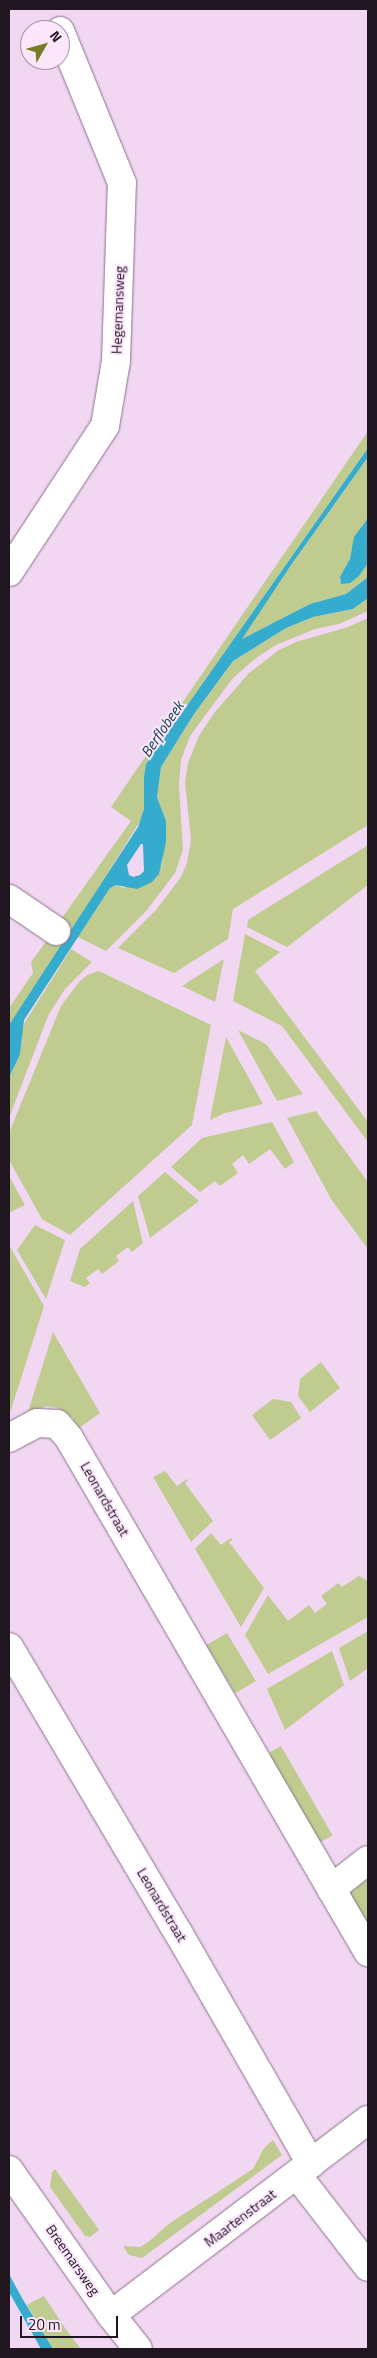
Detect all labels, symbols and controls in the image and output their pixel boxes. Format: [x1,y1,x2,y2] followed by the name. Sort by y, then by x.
[20,20,70,70] north arrow
[45,26,68,46] text: N
[108,266,128,354] street label: Hegemansweg
[137,698,187,760] water label: Berflobeek
[77,1459,133,1539] street label: Leonardstraat
[133,1865,191,1945] street label: Leonardstraat
[201,2186,279,2250] street label: Maartenstraat
[43,2221,103,2299] street label: Breemarsweg
[22,2306,120,2338] scale bar
[28,2313,61,2336] text: 20 m

